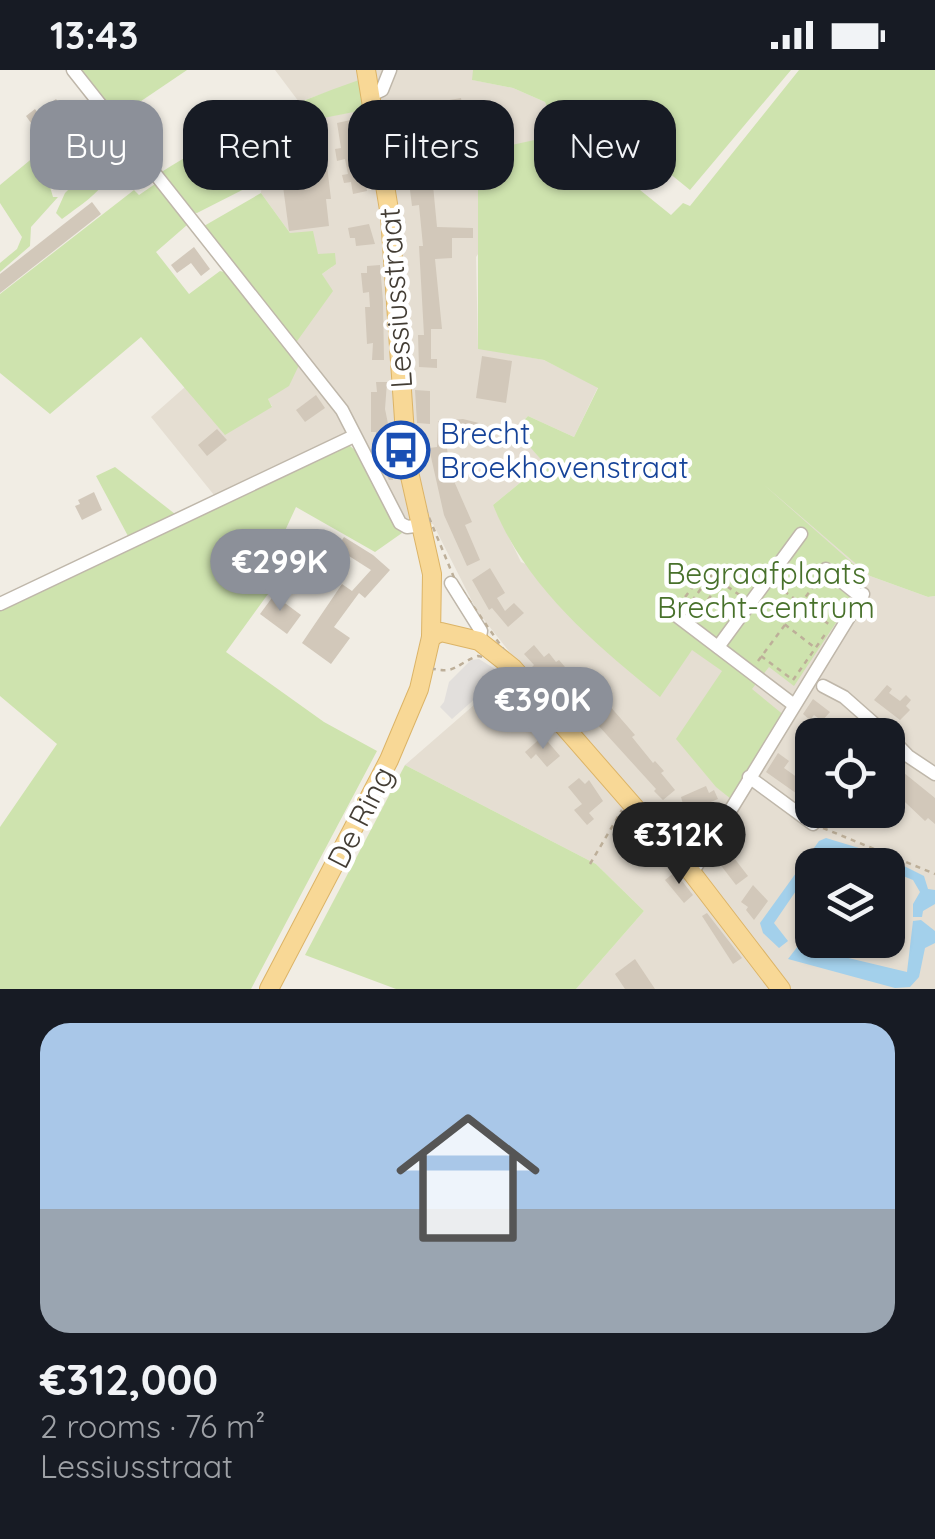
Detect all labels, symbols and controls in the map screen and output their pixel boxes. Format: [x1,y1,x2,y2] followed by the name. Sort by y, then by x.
[50,11,138,59] text: 13:43
[30,100,163,190] chip: Buy
[183,100,328,190] chip: Rent
[348,100,514,190] chip: Filters
[534,100,676,190] chip: New
[370,206,420,390] street label: Lessiusstraat
[440,414,689,486] place label: Brecht Broekhovenstraat
[371,420,431,480] bus stop icon: Brecht Broekhovenstraat
[210,529,350,614] pin: €299K
[232,541,328,581] text: €299K
[657,554,875,626] park label: Begraafplaats Brecht-centrum
[473,667,613,752] pin: €390K
[495,679,591,719] text: €390K
[795,718,905,958] map controls
[795,718,905,828] button: locate
[318,760,402,874] street label: De Ring
[609,802,749,887] pin: €312K
[635,814,723,854] text: €312K
[795,848,905,958] button: layers
[378,1088,558,1268] icon: home
[40,1353,218,1406] text: €312,000
[40,1406,265,1446] text: 2 rooms · 76 m²
[40,1446,233,1486] text: Lessiusstraat

